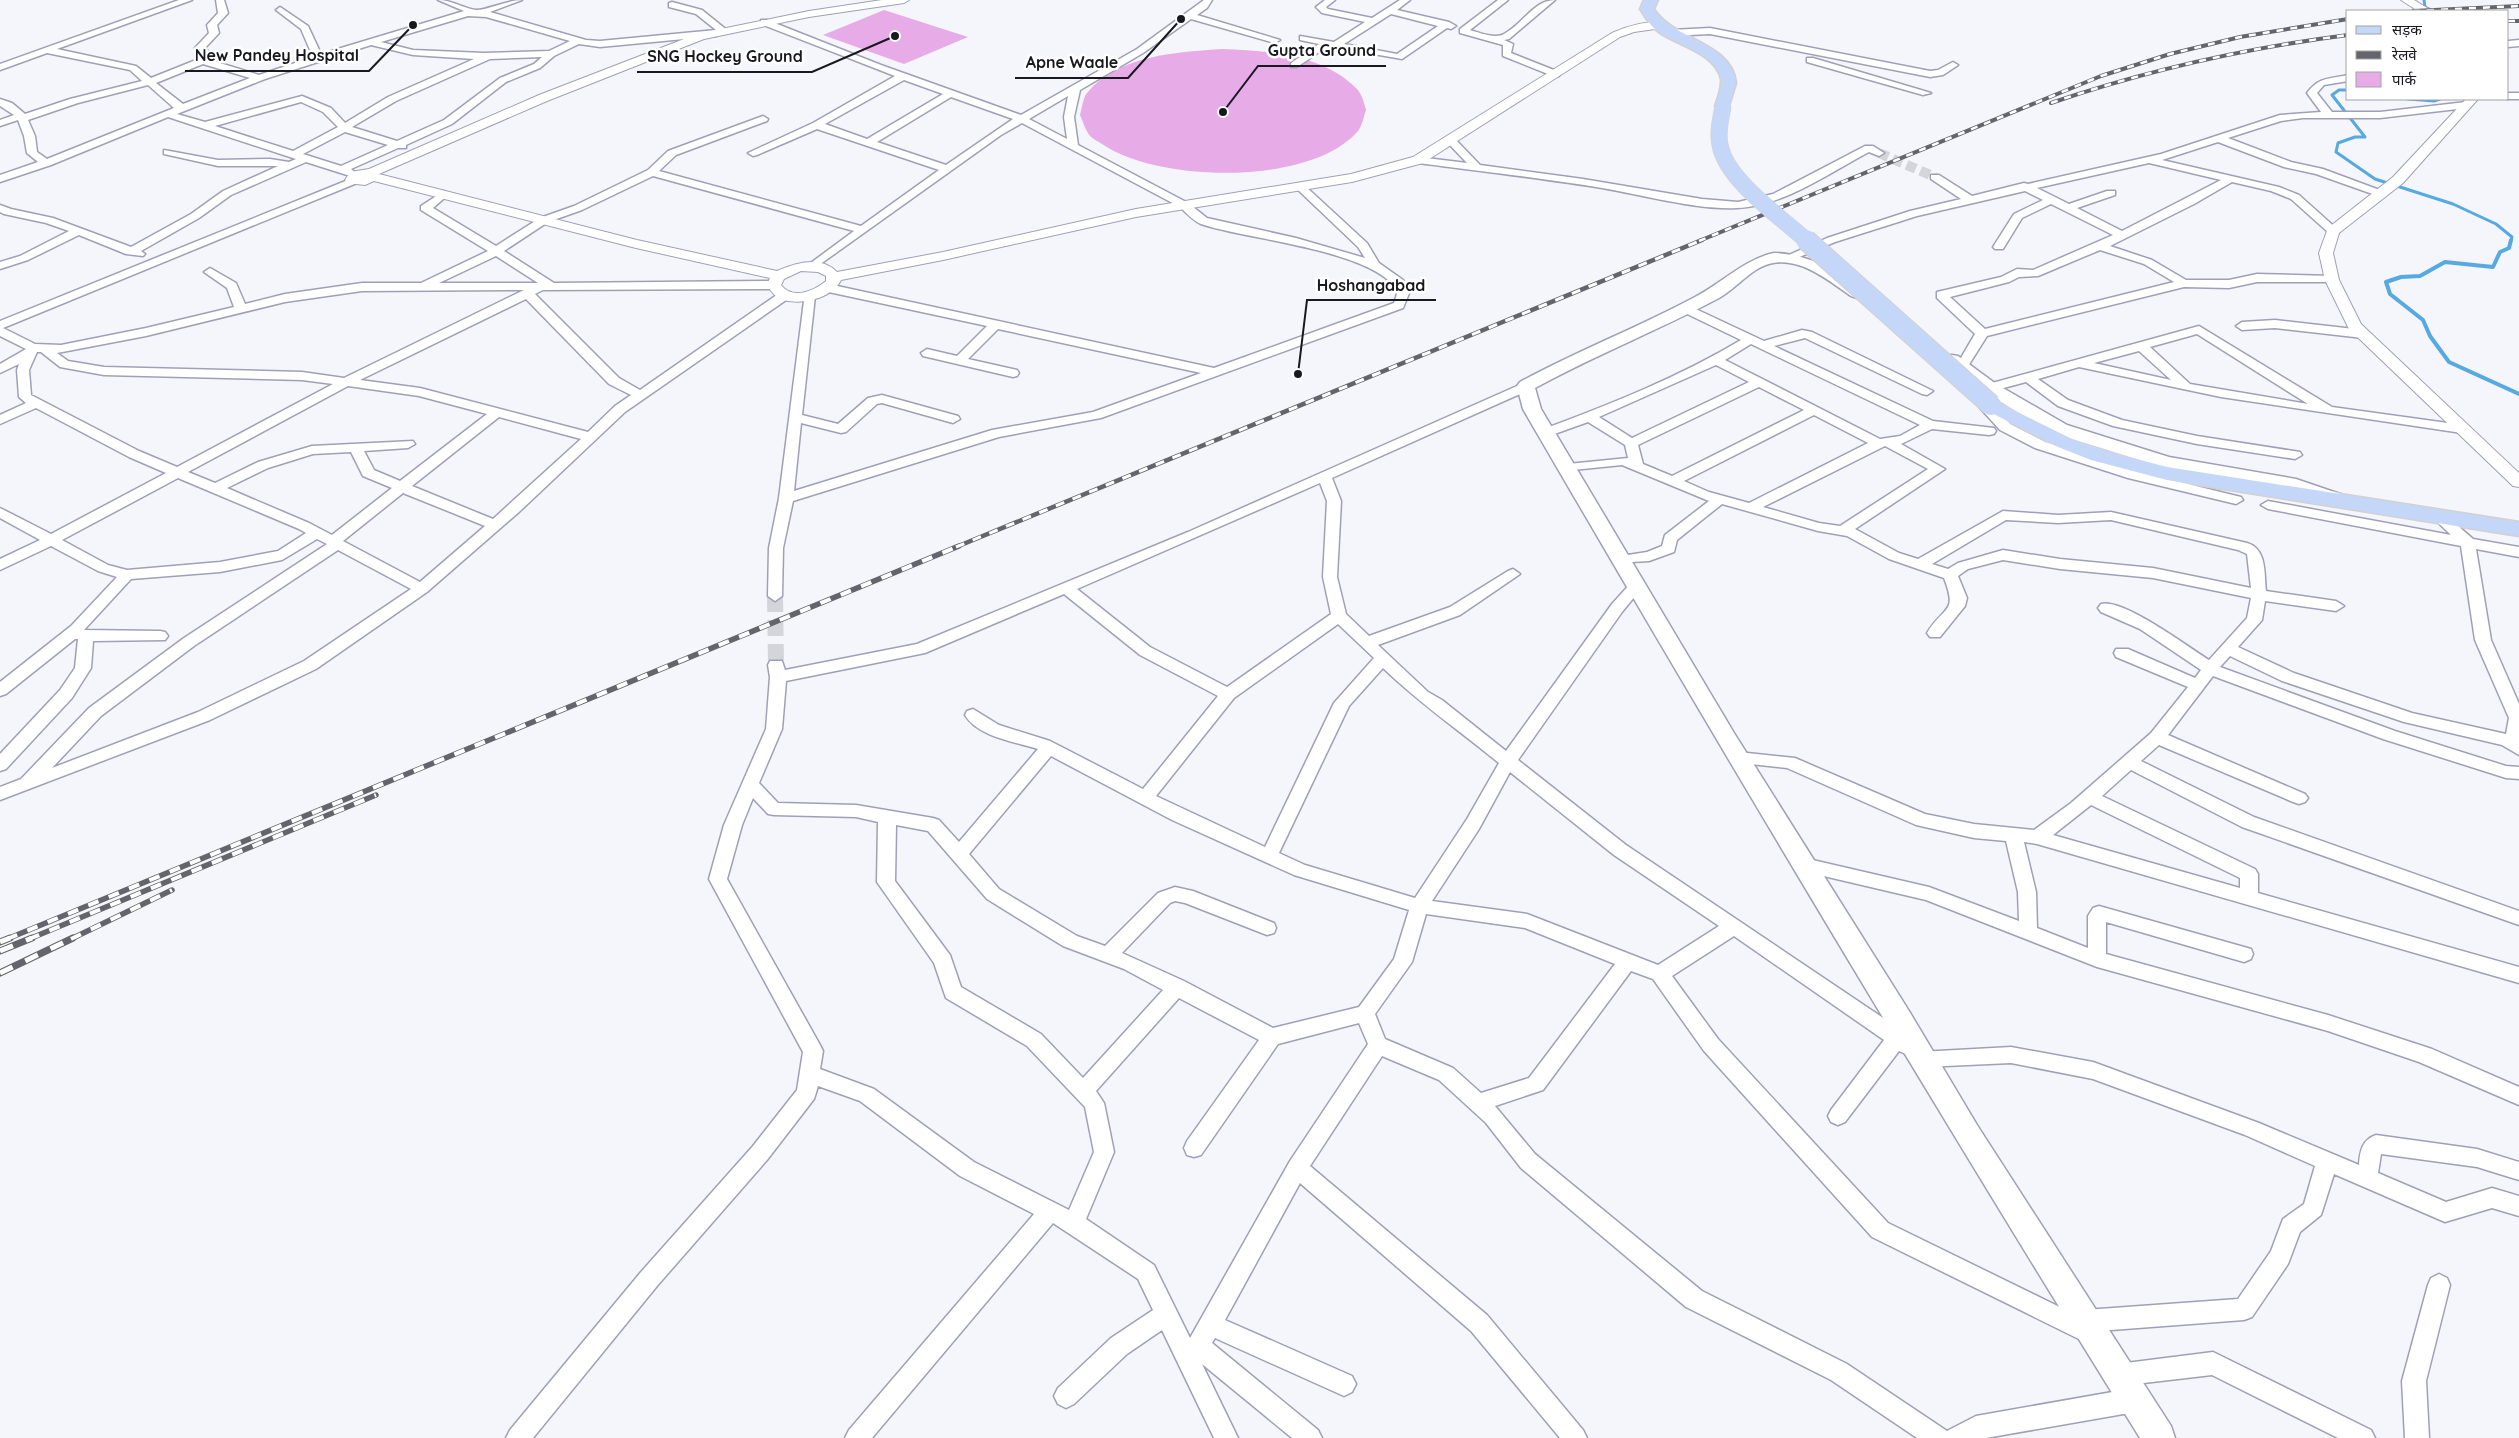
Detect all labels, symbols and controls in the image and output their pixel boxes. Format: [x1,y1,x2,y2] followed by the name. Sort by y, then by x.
[2346,10,2509,100] legend
[2392,20,2422,39] text: सड़क
[1258,35,1386,66] callout: Gupta Ground
[185,40,369,71] callout: New Pandey Hospital
[1268,40,1376,60] text: Gupta Ground
[637,41,812,72] callout: SNG Hockey Ground
[195,45,359,65] text: New Pandey Hospital
[2391,45,2417,64] text: रेलवे
[647,46,803,66] text: SNG Hockey Ground
[1015,47,1128,78] callout: Apne Waale
[1026,52,1118,72] text: Apne Waale
[2392,70,2416,89] text: पार्क
[1307,269,1436,300] callout: Hoshangabad
[1317,275,1425,295] text: Hoshangabad

